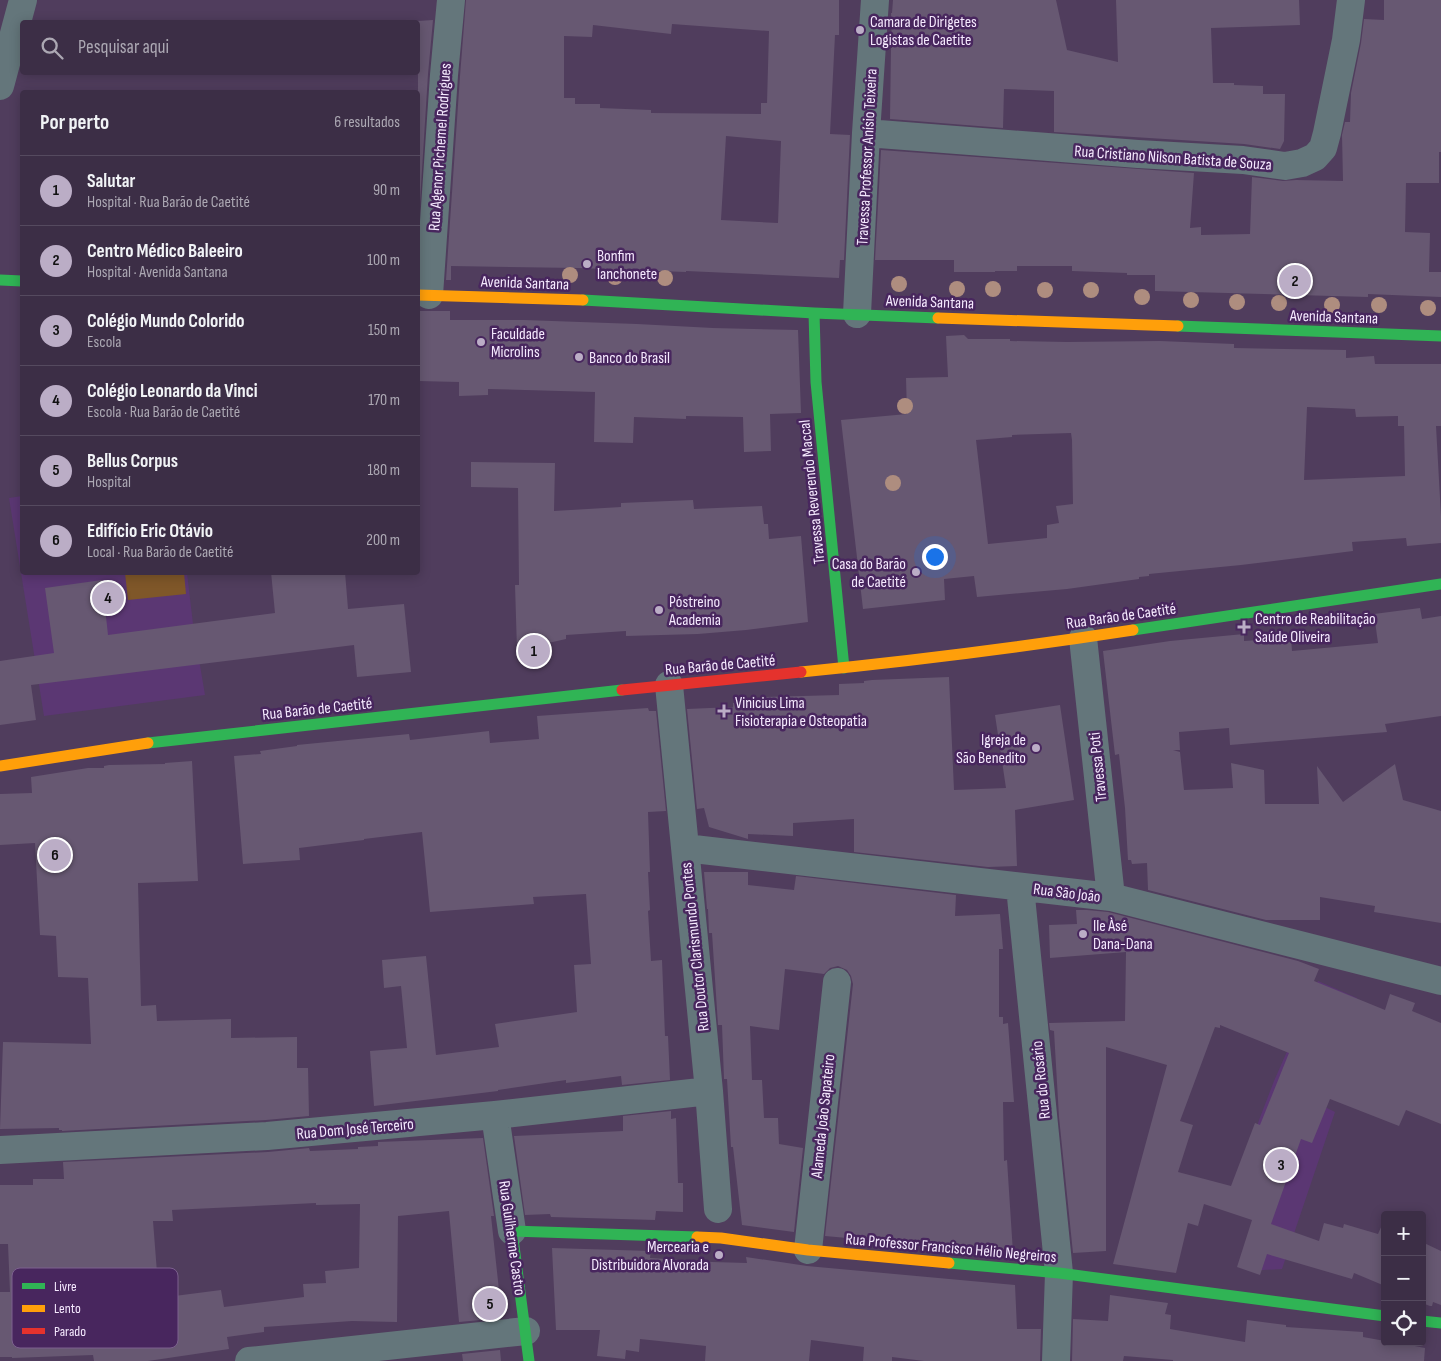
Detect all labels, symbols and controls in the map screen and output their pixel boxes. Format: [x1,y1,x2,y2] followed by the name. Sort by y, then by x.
[870,13,977,50] place label: Camara de Dirigetes Logistas de Caetite
[20,20,420,75] search box
[854,24,866,36] marker: Camara de Dirigetes Logistas de Caetite
[38,34,66,62] icon: search
[78,36,169,59] text: Pesquisar aqui
[425,62,456,232] street label: Rua Agenor Pichemel Rodrigues
[853,68,882,246] street label: Travessa Professor Anísio Teixeira
[40,110,109,135] text: Por perto
[334,113,400,132] text: 6 resultados
[1074,142,1272,175] street label: Rua Cristiano Nilson Batista de Souza
[87,170,135,193] text: Salutar
[53,181,59,200] text: 1
[373,181,400,200] text: 90 m
[87,193,250,212] text: Hospital · Rua Barão de Caetité
[87,240,243,263] text: Centro Médico Baleeiro
[597,247,657,284] place label: Bonfim lanchonete
[52,251,60,270] text: 2
[367,251,400,270] text: 100 m
[581,258,593,270] marker: Bonfim lanchonete
[1279,262,1311,300] pin: 2
[87,263,228,282] text: Hospital · Avenida Santana
[479,272,569,295] street label: Avenida Santana
[884,291,974,314] street label: Avenida Santana
[1288,306,1378,329] street label: Avenida Santana
[87,310,245,333] text: Colégio Mundo Colorido
[52,321,60,340] text: 3
[368,321,400,340] text: 150 m
[491,325,545,362] place label: Faculdade Microlins
[87,333,121,352] text: Escola
[475,336,487,348] marker: Faculdade Microlins
[589,349,670,368] place label: Banco do Brasil
[573,351,585,363] marker: Banco do Brasil
[87,380,258,403] text: Colégio Leonardo da Vinci
[52,391,60,410] text: 4
[368,391,400,410] text: 170 m
[87,403,240,422] text: Escola · Rua Barão de Caetité
[795,419,830,565] street label: Travessa Reverendo Maccal
[87,450,178,473] text: Bellus Corpus
[52,461,60,480] text: 5
[367,461,400,480] text: 180 m
[87,473,131,492] text: Hospital
[87,520,213,543] text: Edifício Eric Otávio
[52,531,60,550] text: 6
[366,531,400,550] text: 200 m
[87,543,234,562] text: Local · Rua Barão de Caetité
[922,544,948,570] your location
[832,555,906,592] place label: Casa do Barão de Caetité
[910,566,922,578] marker: Casa do Barão de Caetité
[92,579,124,617] pin: 4
[668,593,721,630] place label: Póstreino Academia
[1065,599,1177,634] street label: Rua Barão de Caetité
[653,604,665,616] marker: Póstreino Academia
[1255,610,1376,647] place label: Centro de Reabilitação Saúde Oliveira
[1237,620,1251,634] marker: Centro de Reabilitação Saúde Oliveira
[518,632,550,670] pin: 1
[664,651,776,680] street label: Rua Barão de Caetité
[261,694,373,725] street label: Rua Barão de Caetité
[735,694,867,731] place label: Vinicius Lima Fisioterapia e Osteopatia
[717,704,731,718] marker: Vinicius Lima Fisioterapia e Osteopatia
[956,731,1026,768] place label: Igreja de São Benedito
[1085,731,1112,802] street label: Travessa Poti
[1030,742,1042,754] marker: Igreja de São Benedito
[39,836,71,874] pin: 6
[677,861,714,1032] street label: Rua Doutor Clarismundo Pontes
[1032,880,1102,907] street label: Rua São João
[1093,917,1153,954] place label: Ile Àsé Dana-Dana
[1077,928,1089,940] marker: Ile Àsé Dana-Dana
[1028,1040,1055,1120] street label: Rua do Rosário
[807,1053,839,1180] street label: Alameda João Sapateiro
[296,1115,415,1144] street label: Rua Dom José Terceiro
[1265,1146,1297,1184] pin: 3
[494,1180,529,1297] street label: Rua Guilherme Castro
[1381,1211,1426,1346] map controls
[1381,1211,1426,1256] button: +
[845,1230,1057,1267] street label: Rua Professor Francisco Hélio Negreiros
[591,1238,709,1275] place label: Mercearia e Distribuidora Alvorada
[713,1249,725,1261] marker: Mercearia e Distribuidora Alvorada
[1381,1256,1426,1301] button: −
[12,1268,178,1348] legend
[54,1278,77,1295] text: Livre
[474,1285,506,1323] pin: 5
[54,1300,81,1317] text: Lento
[1381,1301,1426,1346] button: locate
[54,1323,86,1340] text: Parado

